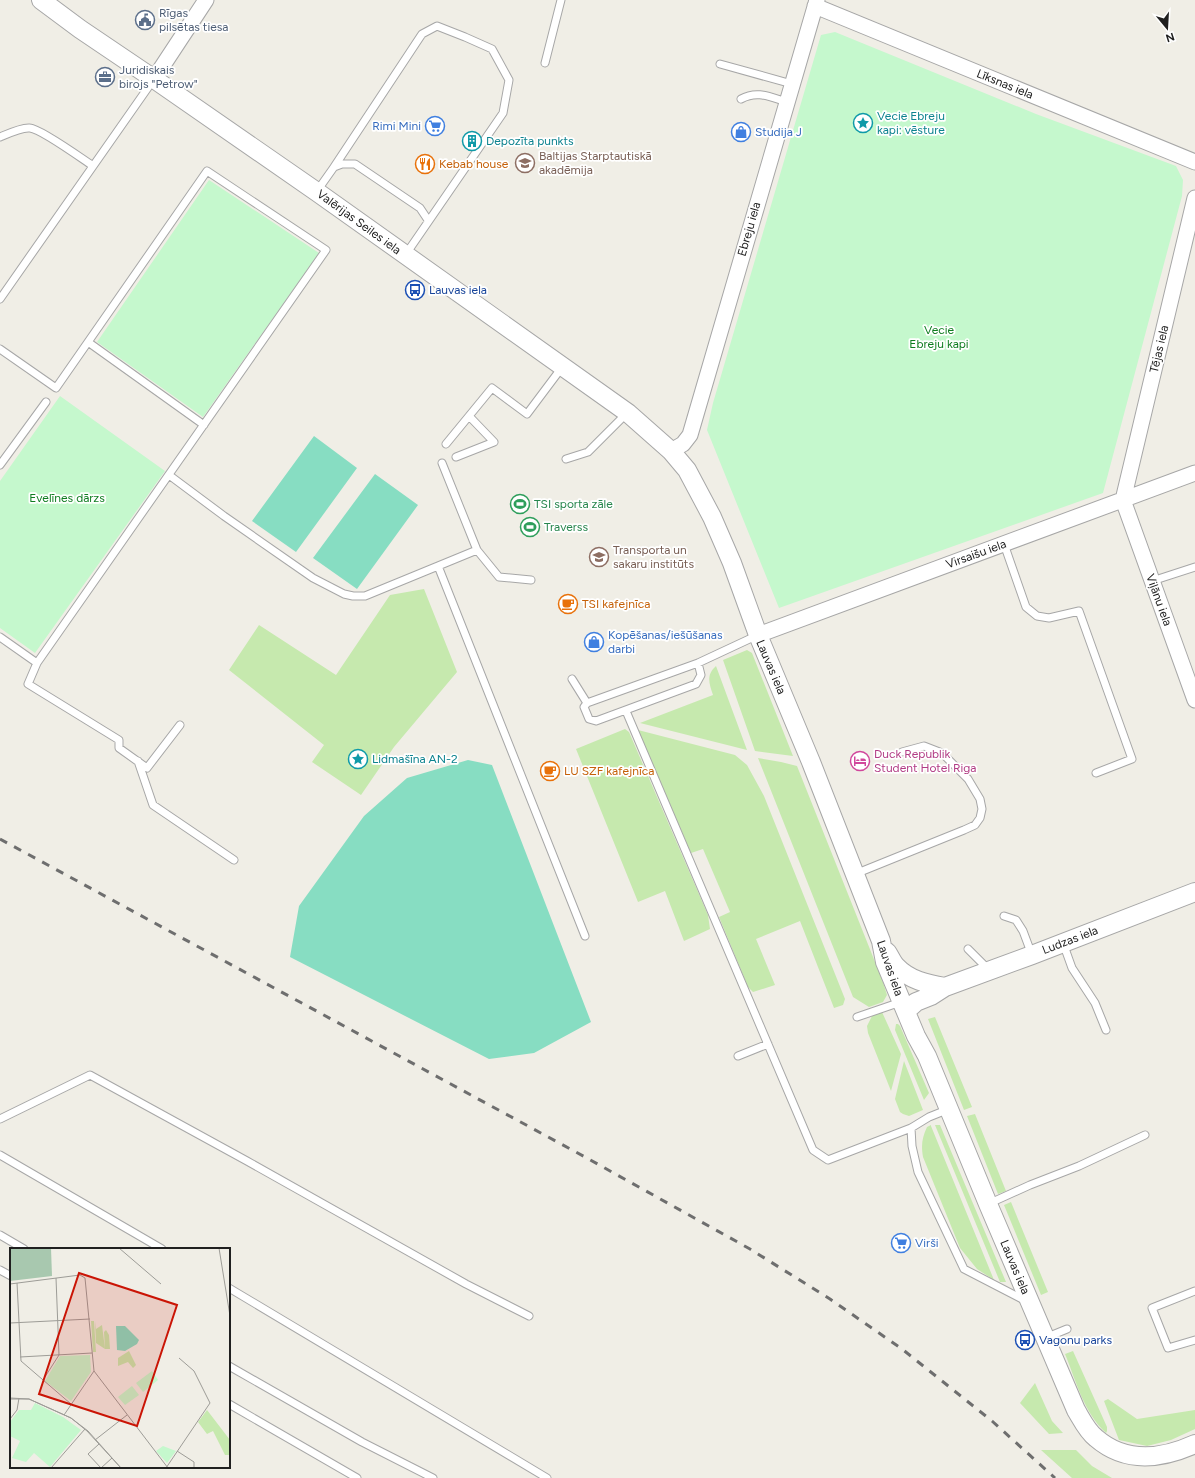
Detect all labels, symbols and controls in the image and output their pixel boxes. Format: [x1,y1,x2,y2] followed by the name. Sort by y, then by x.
[159,6,228,34] place label: Rīgas pilsētas tiesa
[1147,8,1187,48] north arrow
[134,9,156,31] public building icon: Rīgas pilsētas tiesa
[1164,30,1176,45] text: N
[119,63,198,91] place label: Juridiskais birojs "Petrow"
[94,66,116,88] office icon: Juridiskais birojs "Petrow"
[975,66,1035,102] street label: Līksnas iela
[877,109,945,137] place label: Vecie Ebreju kapi: vēsture
[852,112,874,134] place icon: Vecie Ebreju kapi: vēsture
[424,115,446,137] supermarket icon: Rimi Mini
[372,119,421,133] place label: Rimi Mini
[730,121,752,143] shop icon: Studija J
[755,125,802,139] place label: Studija J
[461,130,483,152] building icon: Depozīta punkts
[486,134,574,148] place label: Depozīta punkts
[539,149,652,177] place label: Baltijas Starptautiskā akadēmija
[514,152,536,174] school or university icon: Baltijas Starptautiskā akadēmija
[414,153,436,175] restaurant icon: Kebab house
[439,157,509,171] place label: Kebab house
[314,187,404,257] street label: Valērijas Seiles iela
[735,200,763,258] street label: Ebreju iela
[404,279,426,301] bus stop icon: Lauvas iela
[429,283,487,297] place label: Lauvas iela
[909,323,969,351] park label: Vecie Ebreju kapi
[1147,324,1171,374] street label: Tējas iela
[29,491,105,505] park label: Evelīnes dārzs
[509,493,531,515] sports icon: TSI sporta zāle
[534,497,613,511] place label: TSI sporta zāle
[519,516,541,538] sports icon: Traverss
[544,520,588,534] place label: Traverss
[944,537,1008,571] street label: Virsaišu iela
[613,543,694,571] place label: Transporta un sakaru institūts
[588,546,610,568] school or university icon: Transporta un sakaru institūts
[1143,572,1175,628] street label: Viļānu iela
[557,593,579,615] cafe icon: TSI kafejnīca
[582,597,650,611] place label: TSI kafejnīca
[608,628,723,656] place label: Kopēšanas/iešūšanas darbi
[583,631,605,653] shop icon: Kopēšanas/iešūšanas darbi
[753,638,789,696] street label: Lauvas iela
[874,747,976,775] place label: Duck Republik Student Hotel Riga
[347,748,369,770] place icon: Lidmašīna AN-2
[849,750,871,772] hotel icon: Duck Republik Student Hotel Riga
[372,752,458,766] place label: Lidmašīna AN-2
[539,760,561,782] cafe icon: LU SZF kafejnīca
[564,764,654,778] place label: LU SZF kafejnīca
[1040,923,1100,957] street label: Ludzas iela
[874,938,906,998] street label: Lauvas iela
[890,1232,912,1254] supermarket icon: Virši
[915,1236,939,1250] place label: Virši
[997,1238,1033,1296] street label: Lauvas iela
[10,1248,230,1468] inset map
[1014,1329,1036,1351] bus stop icon: Vagonu parks
[1039,1333,1112,1347] place label: Vagonu parks

